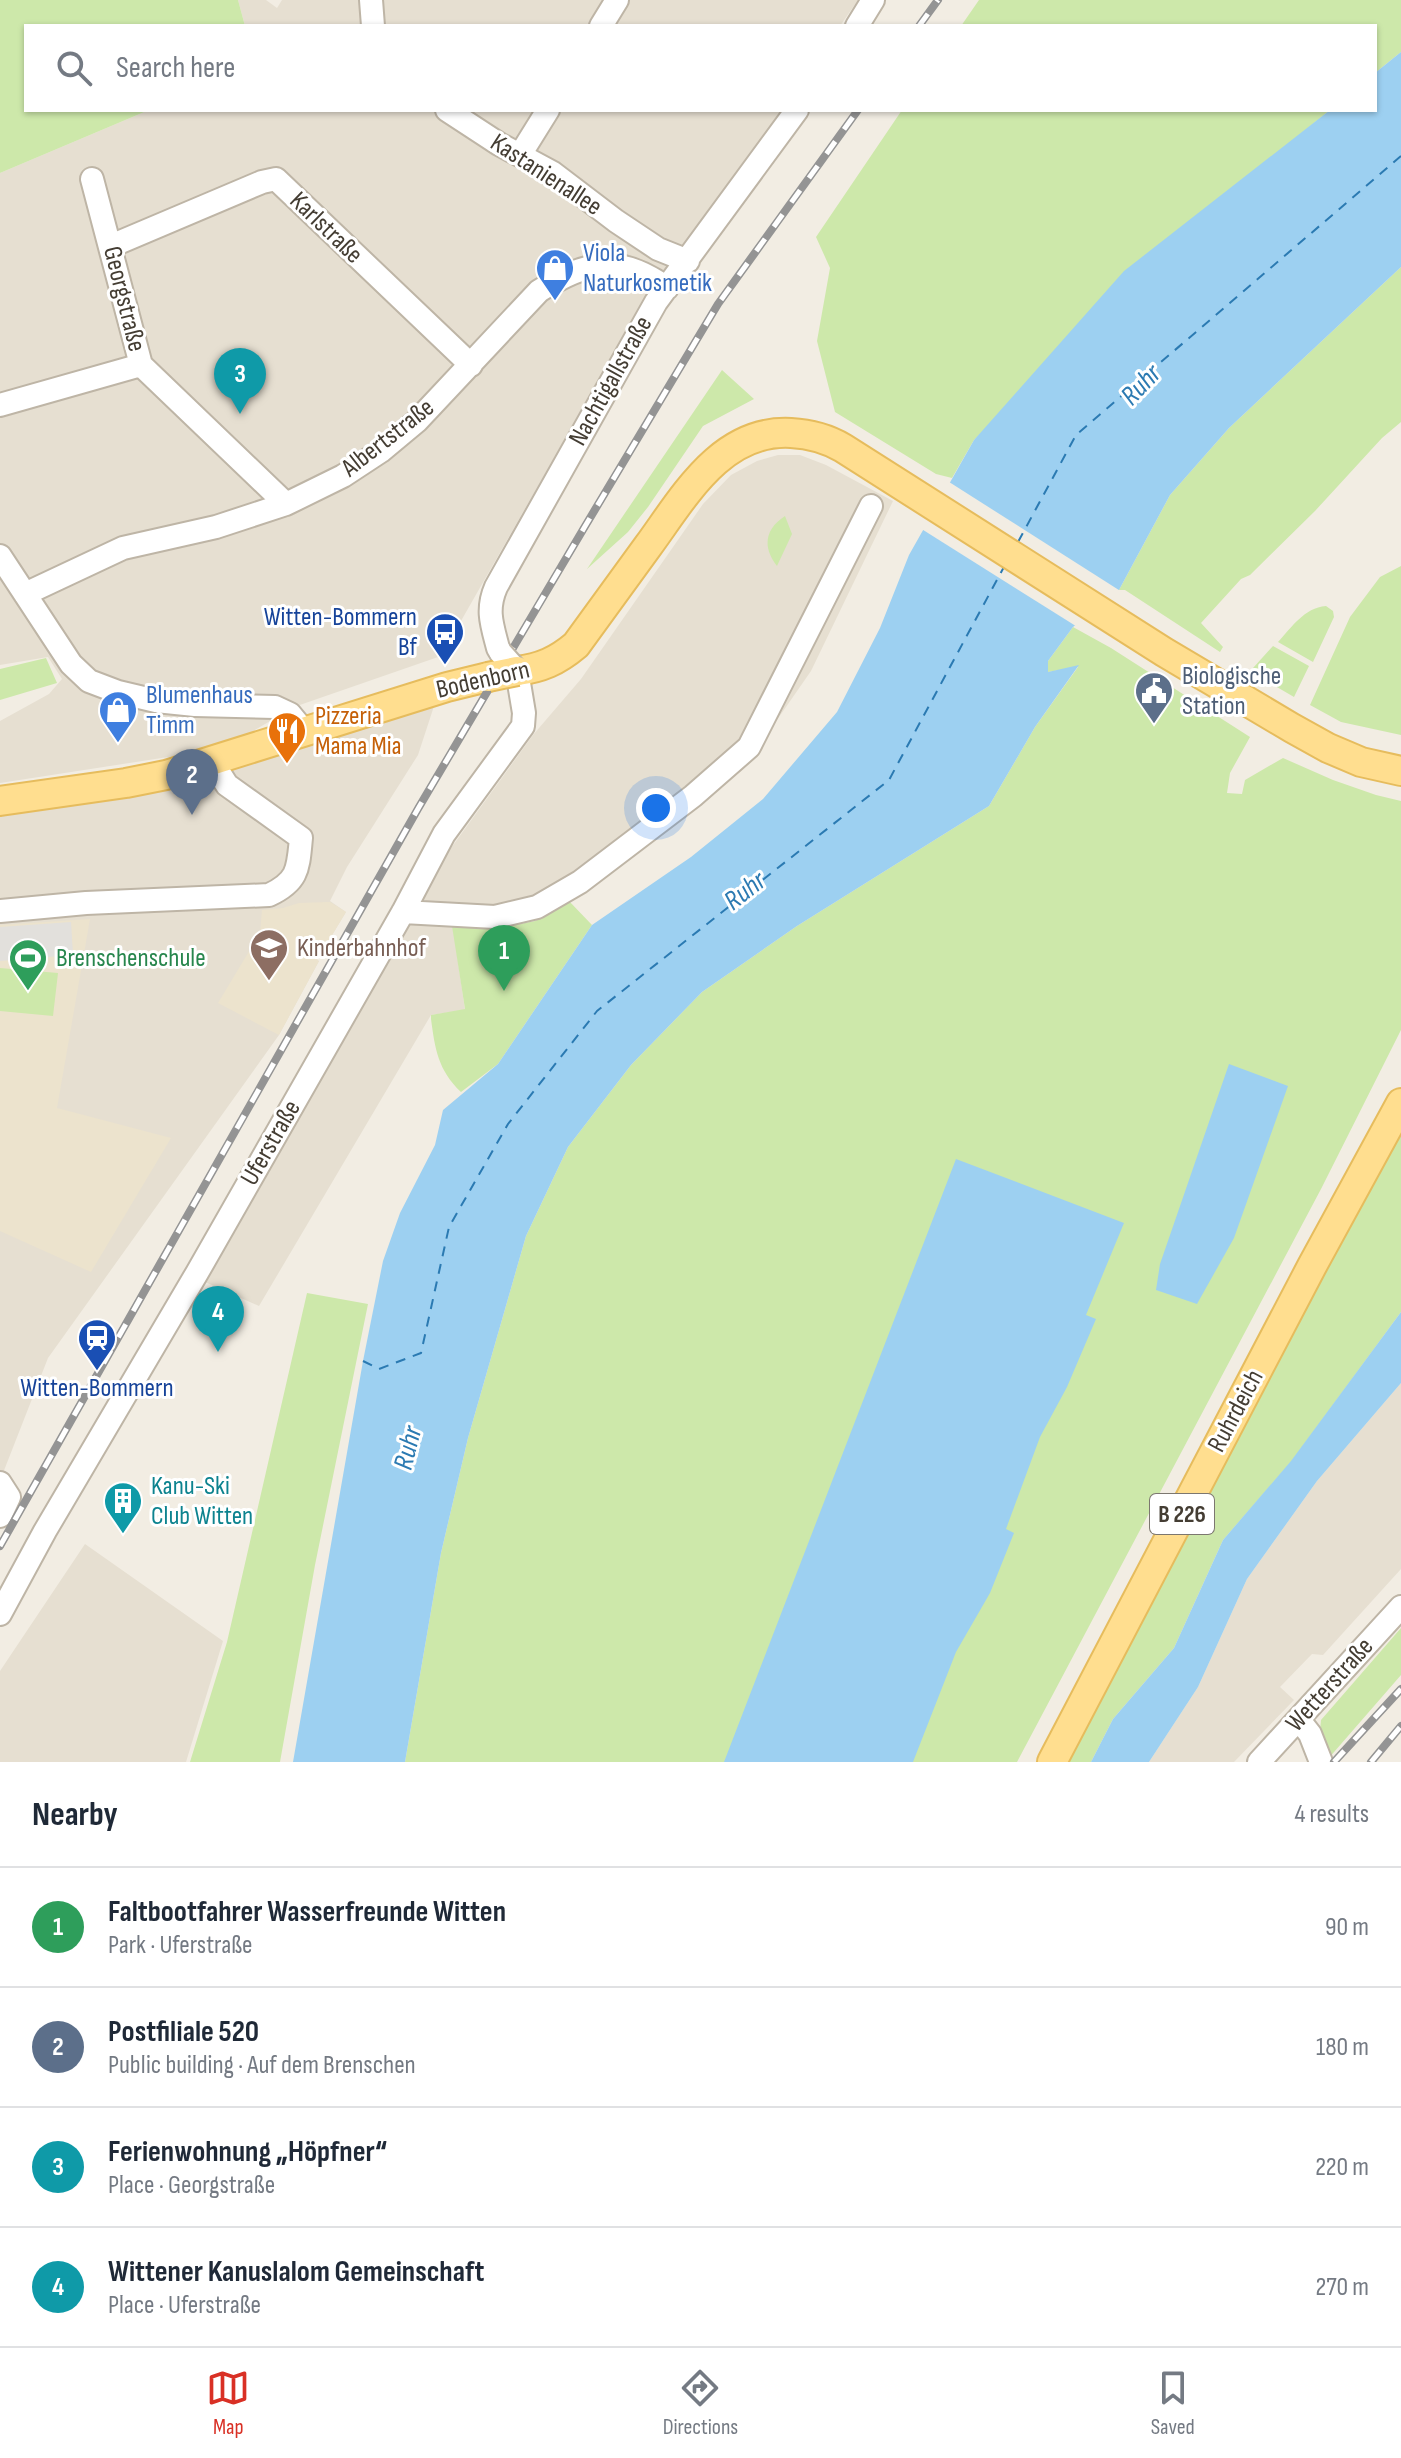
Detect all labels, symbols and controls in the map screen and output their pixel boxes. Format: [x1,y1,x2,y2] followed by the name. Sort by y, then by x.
[24,24,1377,112] search box
[52,46,96,90] icon: search
[116,50,235,86] text: Search here
[484,127,608,223] street label: Kastanienallee
[283,186,369,270] street label: Karlstraße
[583,238,712,299] place label: Viola Naturkosmetik
[96,243,152,355] street label: Georgstraße
[534,247,576,302] shop icon: Viola Naturkosmetik
[563,311,659,451] street label: Nachtigallstraße
[214,348,266,414] pin: 3
[1114,357,1169,412] water label: Ruhr
[335,392,440,484] street label: Albertstraße
[264,602,417,663] place label: Witten-Bommern Bf
[424,611,466,666] bus stop icon: Witten-Bommern Bf
[433,654,533,706] street label: Bodenborn
[1182,661,1281,722] place label: Biologische Station
[1133,670,1175,725] public building icon: Biologische Station
[146,680,253,741] place label: Blumenhaus Timm
[97,689,139,744] shop icon: Blumenhaus Timm
[315,701,402,762] place label: Pizzeria Mama Mia
[266,710,308,765] restaurant icon: Pizzeria Mama Mia
[166,749,218,815] pin: 2
[636,788,676,828] your location
[718,864,773,917] water label: Ruhr
[478,925,530,991] pin: 1
[248,927,290,982] school or university icon: Kinderbahnhof
[297,933,426,964] place label: Kinderbahnhof
[7,937,49,992] sports icon: Brenschenschule
[56,943,206,974] place label: Brenschenschule
[234,1095,308,1191] street label: Uferstraße
[192,1286,244,1352] pin: 4
[76,1317,118,1372] station icon: Witten-Bommern
[1201,1365,1271,1457] street label: Ruhrdeich
[20,1373,174,1404] place label: Witten-Bommern
[387,1422,430,1473] water label: Ruhr
[151,1471,253,1532] place label: Kanu-Ski Club Witten
[102,1480,144,1535] building icon: Kanu-Ski Club Witten
[1150,1494,1214,1534] road number: B 226
[1280,1632,1380,1738] street label: Wetterstraße
[32,1794,118,1835] text: Nearby
[1294,1799,1369,1830] text: 4 results
[108,1894,506,1930] text: Faltbootfahrer Wasserfreunde Witten
[53,1912,63,1943] text: 1
[1325,1912,1369,1943] text: 90 m
[108,1930,253,1961] text: Park · Uferstraße
[108,2014,259,2050] text: Postfiliale 520
[52,2032,64,2063] text: 2
[1316,2032,1369,2063] text: 180 m
[108,2050,416,2081] text: Public building · Auf dem Brenschen
[108,2134,387,2170] text: Ferienwohnung „Höpfner“
[52,2152,64,2183] text: 3
[1315,2152,1369,2183] text: 220 m
[108,2170,275,2201] text: Place · Georgstraße
[108,2254,484,2290] text: Wittener Kanuslalom Gemeinschaft
[52,2272,64,2303] text: 4
[1316,2272,1369,2303] text: 270 m
[108,2290,261,2321] text: Place · Uferstraße
[206,2366,250,2441] tab: Map
[663,2366,738,2441] tab: Directions
[1151,2366,1195,2441] tab: Saved

